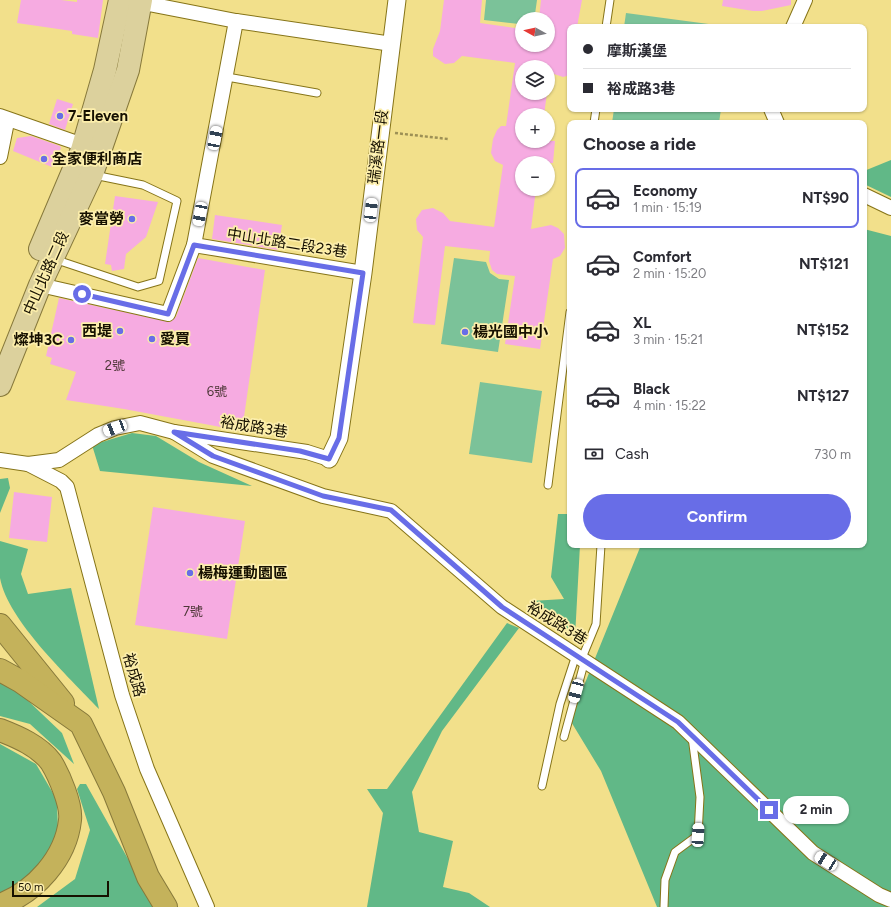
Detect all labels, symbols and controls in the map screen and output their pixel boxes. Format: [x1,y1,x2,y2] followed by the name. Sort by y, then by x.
[515,12,555,52] north arrow
[515,12,555,196] map controls
[607,42,667,60] text: 摩斯漢堡
[515,60,555,100] button: layers
[607,80,675,98] text: 裕成路3巷
[68,107,128,125] place label: 7-Eleven
[515,108,555,148] button: +
[364,109,392,185] street label: 瑞溪路一段
[55,111,65,121] marker: 7-Eleven
[207,125,223,151] car
[583,133,696,155] text: Choose a ride
[52,150,142,168] place label: 全家便利商店
[39,154,49,164] marker: 全家便利商店
[515,156,555,196] button: −
[585,180,621,216] icon: car
[633,182,698,200] text: Economy
[802,189,849,207] text: NT$90
[364,197,378,223] car
[633,200,702,215] text: 1 min · 15:19
[192,201,208,227] car
[79,210,124,228] place label: 麥當勞
[127,214,137,224] marker: 麥當勞
[226,225,348,261] street label: 中山北路二段23巷
[19,228,73,318] street label: 中山北路二段
[585,246,621,282] icon: car
[633,248,692,266] text: Comfort
[799,255,849,273] text: NT$121
[633,266,706,281] text: 2 min · 15:20
[73,285,91,303] route start
[585,312,621,348] icon: car
[633,314,651,332] text: XL
[797,321,849,339] text: NT$152
[82,322,112,340] place label: 西堤
[473,323,549,341] place label: 楊光國中小
[115,326,125,336] marker: 西堤
[460,327,470,337] marker: 楊光國中小
[160,330,190,348] place label: 愛買
[14,331,63,349] place label: 燦坤3C
[633,332,703,347] text: 3 min · 15:21
[147,334,157,344] marker: 愛買
[66,335,76,345] marker: 燦坤3C
[105,358,125,373] house number: 2號
[585,378,621,414] icon: car
[633,380,670,398] text: Black
[207,384,227,399] house number: 6號
[797,387,849,405] text: NT$127
[633,398,706,413] text: 4 min · 15:22
[219,413,289,441] street label: 裕成路3巷
[102,418,128,438] car
[583,443,605,465] icon: cash
[615,445,649,463] text: Cash
[814,447,851,462] text: 730 m
[583,494,851,540] button: Confirm
[198,564,288,582] place label: 楊梅運動園區
[185,568,195,578] marker: 楊梅運動園區
[523,597,591,649] street label: 裕成路3巷
[183,604,203,619] house number: 7號
[119,651,149,699] street label: 裕成路
[567,678,585,704] car
[783,796,849,824] callout: 2 min
[760,801,778,819] route end
[800,802,832,817] text: 2 min
[691,823,705,847] car
[813,850,839,872] car
[12,879,109,898] scale bar
[18,881,43,894] text: 50 m

